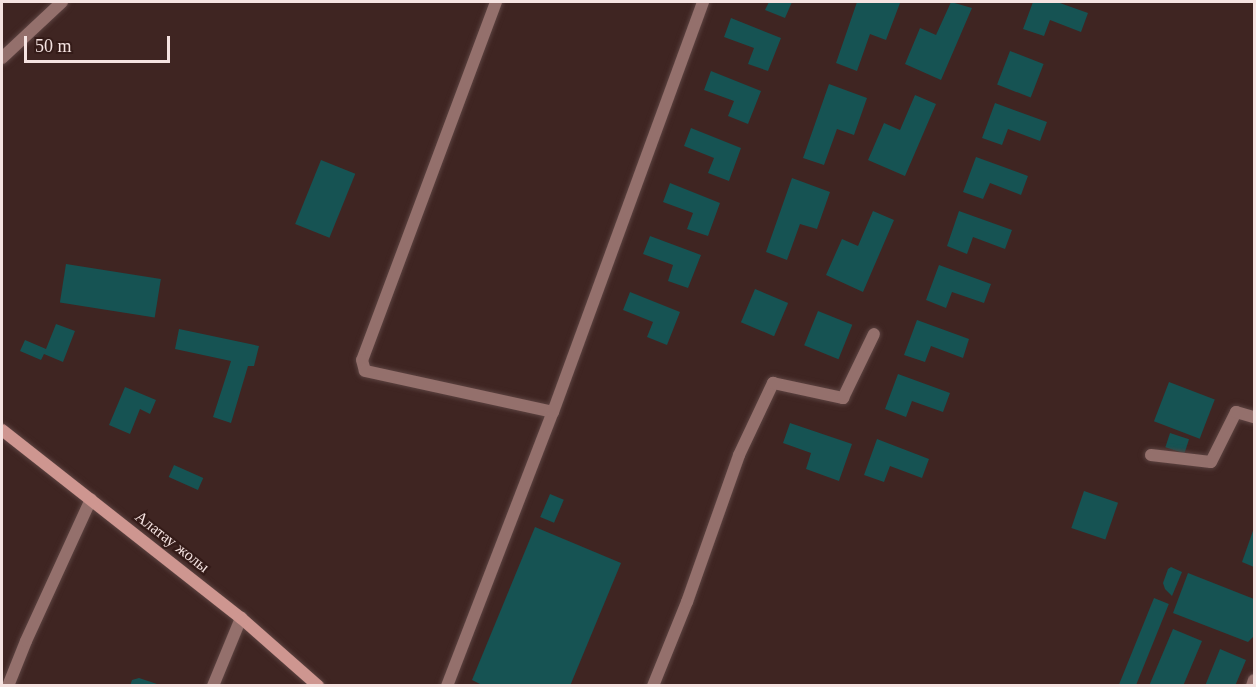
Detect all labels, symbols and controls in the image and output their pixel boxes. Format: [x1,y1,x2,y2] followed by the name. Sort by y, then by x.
[27,24,172,62] scale bar
[35,36,72,56] text: 50 m
[131,507,213,577] street label: Алатау жолы

